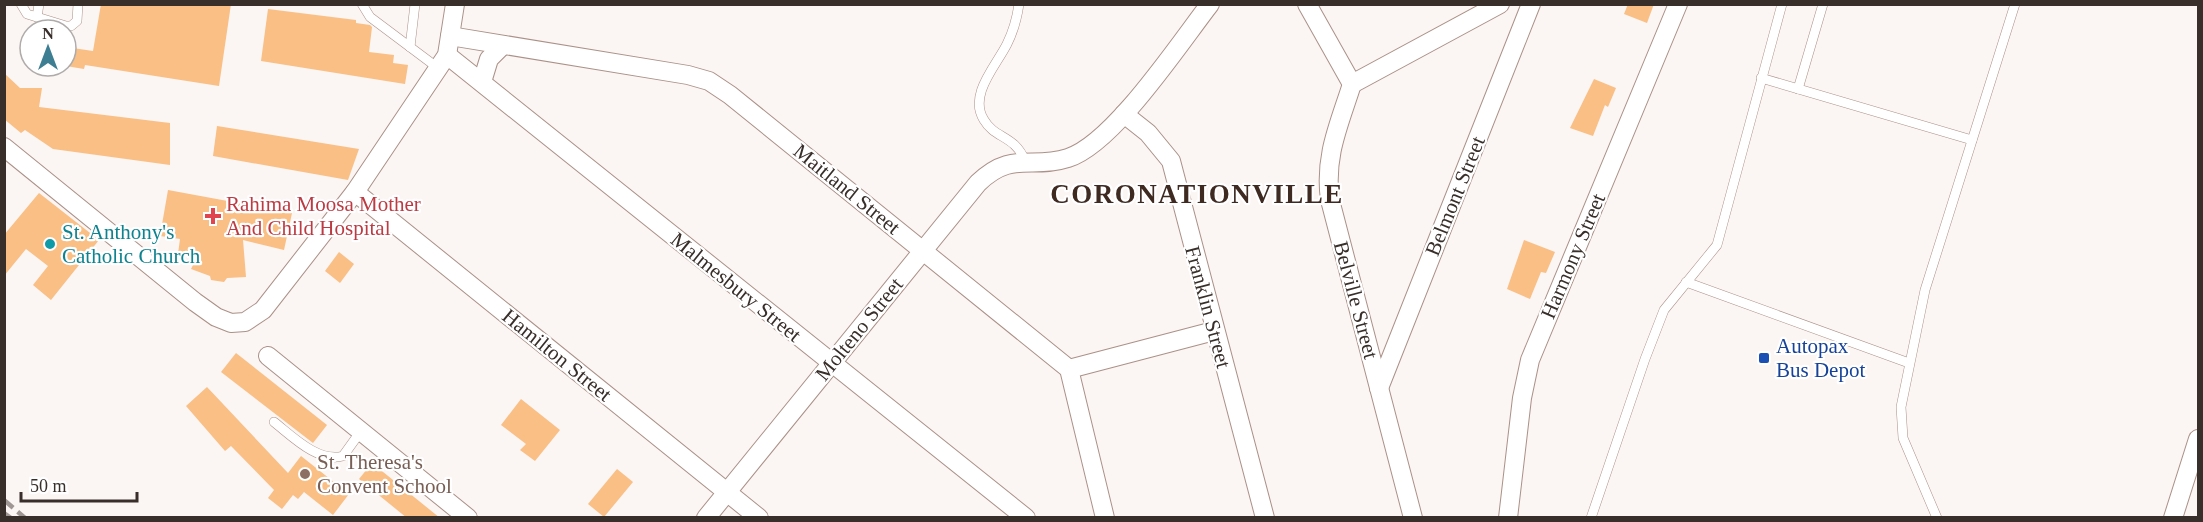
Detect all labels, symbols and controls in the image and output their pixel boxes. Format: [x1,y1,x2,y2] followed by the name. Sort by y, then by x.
[18,18,78,78] north arrow
[42,25,54,42] text: N
[1420,133,1490,259] street label: Belmont Street
[789,139,905,239] street label: Maitland Street
[1050,179,1344,209] district label: CORONATIONVILLE
[1536,190,1610,322] street label: Harmony Street
[226,192,421,240] place label: Rahima Moosa Mother And Child Hospital
[204,207,222,225] marker: Rahima Moosa Mother And Child Hospital
[62,220,201,268] place label: St. Anthony's Catholic Church
[666,227,806,347] street label: Malmesbury Street
[43,237,57,251] marker: St. Anthony's Catholic Church
[1329,239,1383,362] street label: Belville Street
[1180,243,1236,371] street label: Franklin Street
[810,273,908,385] street label: Molteno Street
[498,304,617,406] street label: Hamilton Street
[1776,334,1865,382] place label: Autopax Bus Depot
[1757,351,1771,365] marker: Autopax Bus Depot
[317,450,452,498] place label: St. Theresa's Convent School
[21,465,136,503] scale bar
[298,467,312,481] marker: St. Theresa's Convent School
[30,476,67,496] text: 50 m

